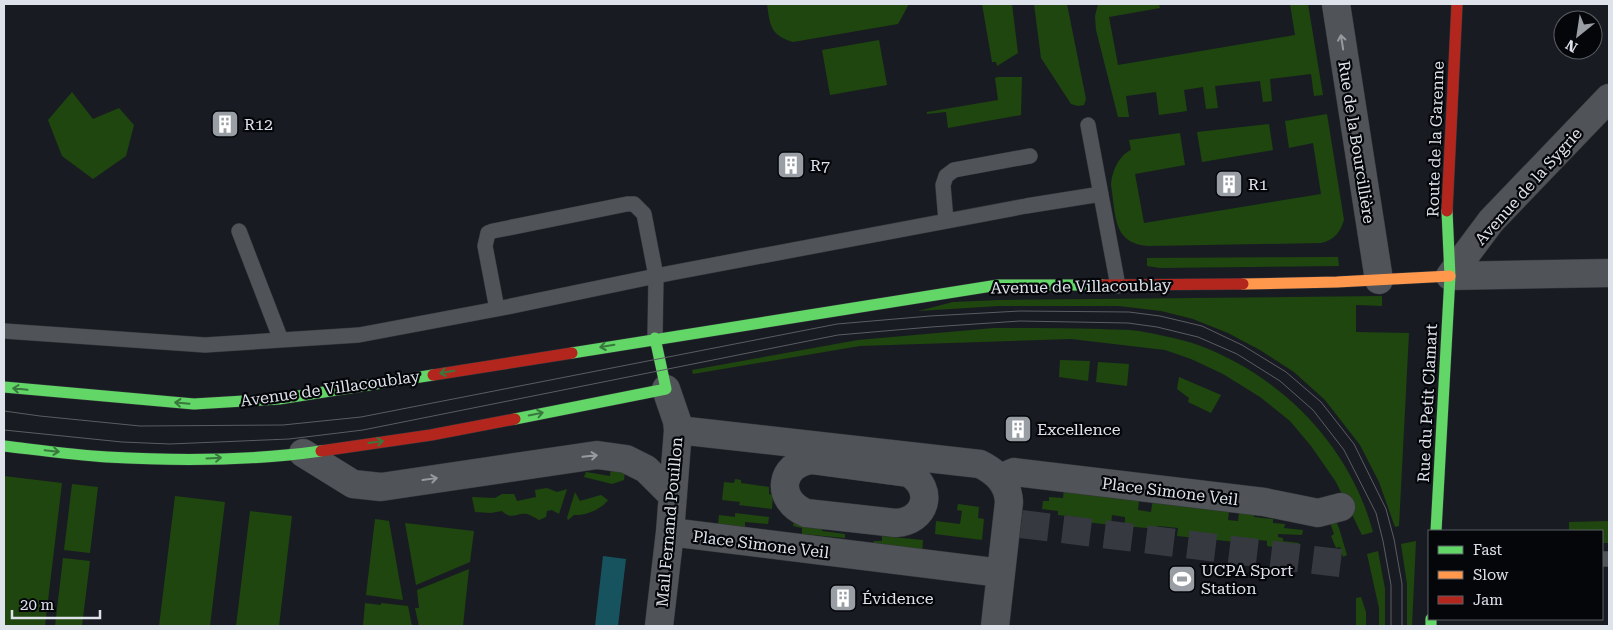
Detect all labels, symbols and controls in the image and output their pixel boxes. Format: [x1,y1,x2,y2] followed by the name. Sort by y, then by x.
[1553,10,1603,60] north arrow
[1337,34,1347,50] one-way arrow
[1563,37,1580,56] text: N
[1334,59,1379,225] street label: Rue de la Bourcillière
[1423,60,1448,217] street label: Route de la Garenne
[210,109,240,139] building icon: R12
[244,115,273,134] place label: R12
[1471,124,1586,249] street label: Avenue de la Sygrie
[776,150,806,180] building icon: R7
[810,156,830,175] place label: R7
[1214,169,1244,199] building icon: R1
[1248,175,1268,194] place label: R1
[990,275,1172,298] street label: Avenue de Villacoublay
[1414,323,1441,483] street label: Rue du Petit Clamart
[599,341,615,351] one-way arrow
[239,366,422,410] street label: Avenue de Villacoublay
[439,367,455,377] one-way arrow
[12,384,28,394] one-way arrow
[174,399,190,408] one-way arrow
[527,409,543,418] one-way arrow
[1003,414,1033,444] building icon: Excellence
[1037,420,1121,439] place label: Excellence
[653,436,686,608] street label: Mail Fernand Pouillon
[368,437,384,447] one-way arrow
[44,446,60,456] one-way arrow
[582,451,598,461] one-way arrow
[206,453,222,463] one-way arrow
[421,474,437,484] one-way arrow
[1101,474,1239,509] street label: Place Simone Veil
[692,527,830,562] street label: Place Simone Veil
[1428,530,1603,620] legend
[1473,541,1503,559] text: Fast
[1201,561,1293,598] place label: UCPA Sport Station
[1167,564,1197,594] sports icon: UCPA Sport Station
[1473,566,1509,584] text: Slow
[828,583,858,613] building icon: Évidence
[12,588,100,620] scale bar
[862,589,934,608] place label: Évidence
[1473,591,1503,609] text: Jam
[20,596,55,614] text: 20 m

